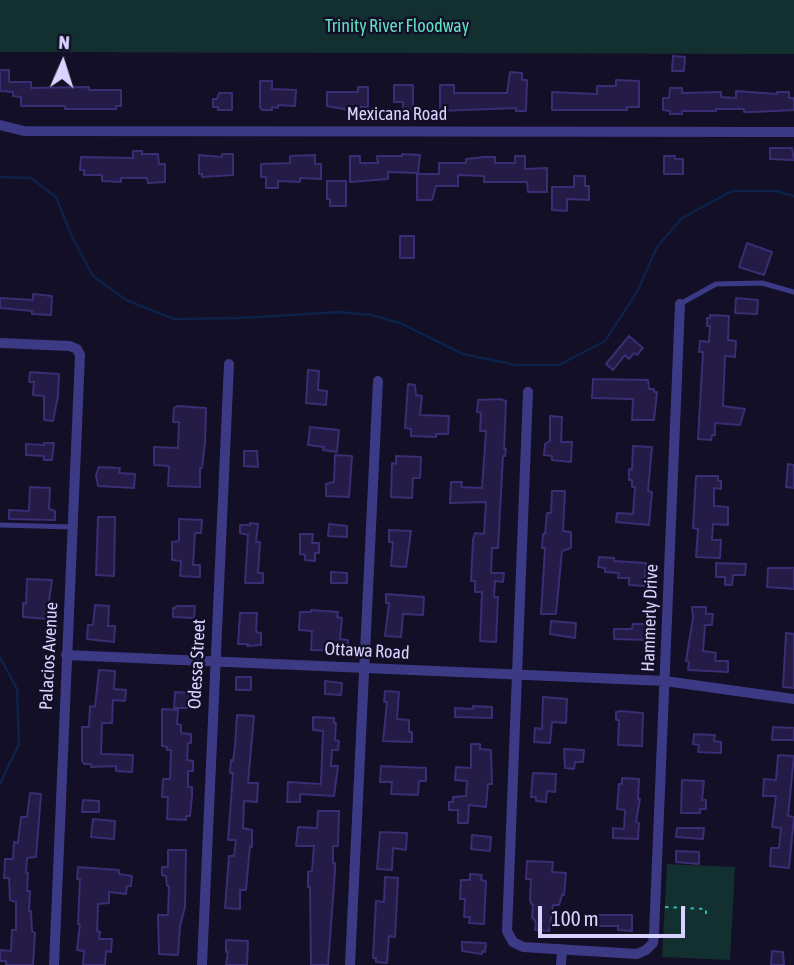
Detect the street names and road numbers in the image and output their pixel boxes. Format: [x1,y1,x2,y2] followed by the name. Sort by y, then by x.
[347,103,447,125] street label: Mexicana Road
[637,564,663,672] street label: Hammerly Drive
[35,602,63,710] street label: Palacios Avenue
[184,618,210,710] street label: Odessa Street
[324,638,410,664] street label: Ottawa Road

